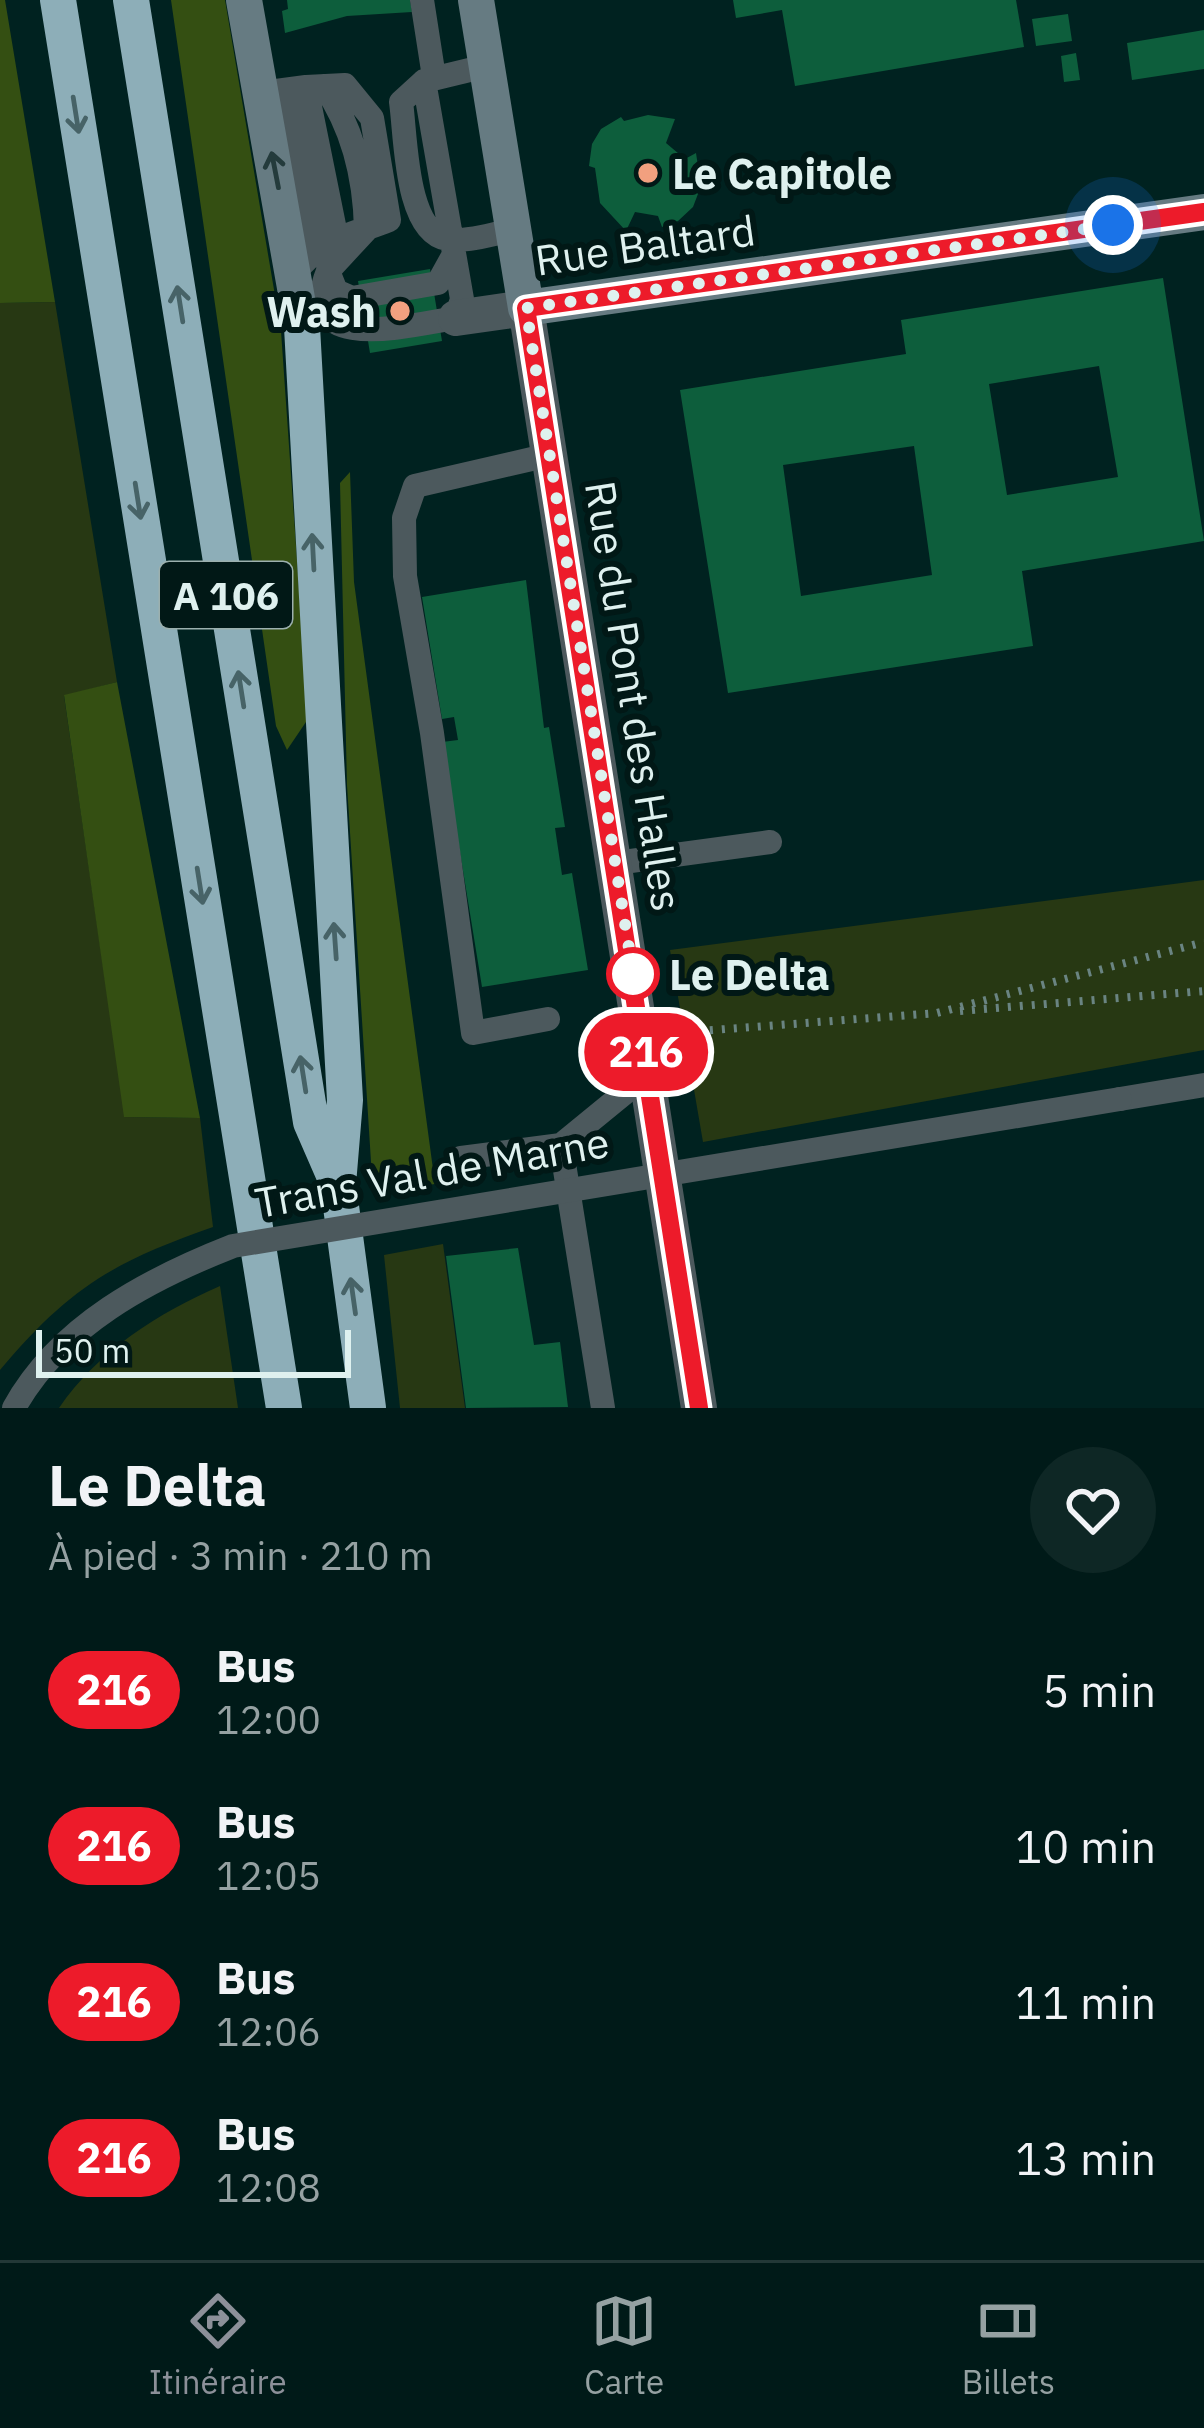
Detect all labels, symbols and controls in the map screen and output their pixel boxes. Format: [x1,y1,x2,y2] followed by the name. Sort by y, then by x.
[66,95,89,134] one-way arrow
[672,146,892,201] place label: Le Capitole
[263,152,285,191] one-way arrow
[635,160,661,186] marker: Le Capitole
[1083,195,1143,255] your location
[532,202,758,288] street label: Rue Baltard
[266,284,376,339] place label: Wash
[167,285,190,324] one-way arrow
[387,298,413,324] marker: Wash
[573,477,695,915] street label: Rue du Pont des Halles
[128,480,151,519] one-way arrow
[301,533,324,572] one-way arrow
[160,562,292,628] road number: A 106
[229,670,252,709] one-way arrow
[189,865,212,904] one-way arrow
[323,922,346,961] one-way arrow
[669,947,830,1002] place label: Le Delta
[608,949,658,999] marker: Le Delta
[577,1013,715,1091] line badge: 216
[608,1024,684,1079] text: 216
[291,1055,314,1094] one-way arrow
[251,1114,613,1230] street label: Trans Val de Marne
[341,1277,363,1316] one-way arrow
[36,1324,351,1377] scale bar
[54,1329,130,1372] text: 50 m
[1030,1447,1156,1573] button: heart
[48,1448,266,1522] text: Le Delta
[48,1530,433,1581] text: À pied · 3 min · 210 m
[216,1636,296,1694] text: Bus
[1042,1661,1156,1719] text: 5 min
[76,1662,152,1717] text: 216
[216,1694,321,1745] text: 12:00
[216,1792,296,1850] text: Bus
[1015,1817,1156,1875] text: 10 min
[76,1818,152,1873] text: 216
[216,1850,321,1901] text: 12:05
[216,1948,296,2006] text: Bus
[1015,1973,1156,2031] text: 11 min
[76,1974,152,2029] text: 216
[216,2006,321,2057] text: 12:06
[216,2104,296,2162] text: Bus
[1015,2129,1156,2187] text: 13 min
[76,2130,152,2185] text: 216
[216,2162,321,2213] text: 12:08
[149,2288,287,2403] tab: Itinéraire
[584,2288,664,2403] tab: Carte
[962,2288,1055,2403] tab: Billets

